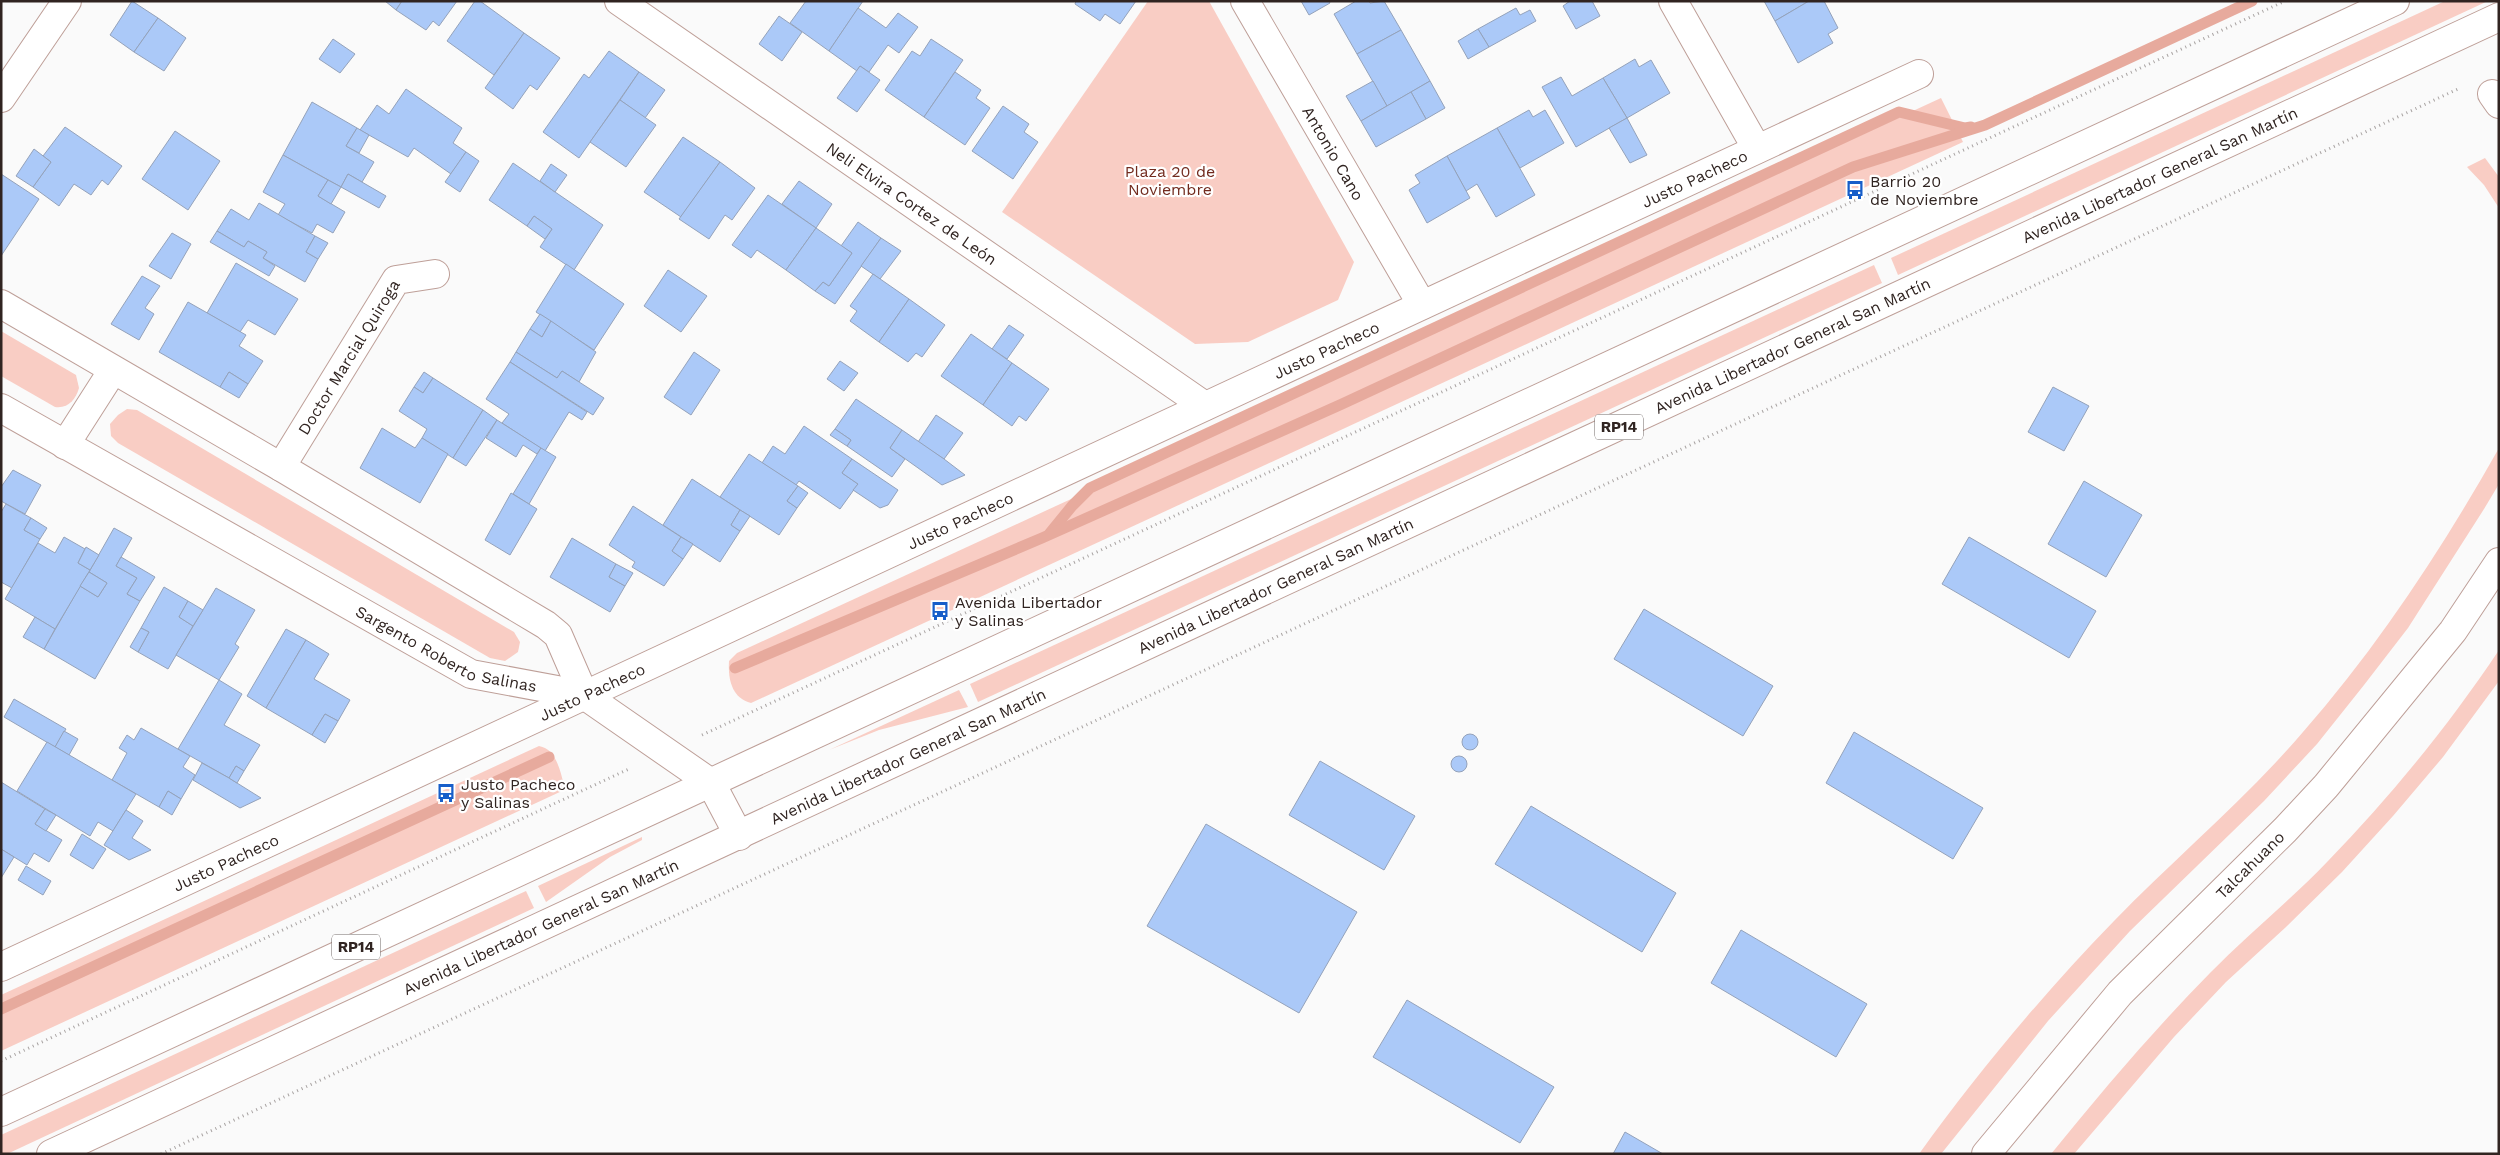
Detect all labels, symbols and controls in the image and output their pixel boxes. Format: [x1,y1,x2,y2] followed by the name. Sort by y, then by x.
[1298,103,1368,204] street label: Antonio Cano
[2019,103,2301,247] street label: Avenida Libertador General San Martín
[823,138,1000,269] street label: Neli Elvira Cortez de León
[1639,146,1751,212] street label: Justo Pacheco
[1125,162,1215,199] park label: Plaza 20 de Noviembre
[1870,172,1979,209] place label: Barrio 20 de Noviembre
[1844,179,1866,201] bus stop icon: Barrio 20 de Noviembre
[1652,274,1933,418] street label: Avenida Libertador General San Martín
[294,276,404,438] street label: Doctor Marcial Quiroga
[1271,318,1383,383] street label: Justo Pacheco
[1595,414,1643,440] road number: RP14
[904,488,1016,554] street label: Justo Pacheco
[1135,514,1416,658] street label: Avenida Libertador General San Martín
[955,593,1102,630] place label: Avenida Libertador y Salinas
[929,600,951,622] bus stop icon: Avenida Libertador y Salinas
[352,602,538,696] street label: Sargento Roberto Salinas
[536,659,648,725] street label: Justo Pacheco
[768,684,1049,829] street label: Avenida Libertador General San Martín
[461,775,575,812] place label: Justo Pacheco y Salinas
[435,782,457,804] bus stop icon: Justo Pacheco y Salinas
[2212,827,2288,903] street label: Talcahuano
[170,830,282,896] street label: Justo Pacheco
[400,855,682,999] street label: Avenida Libertador General San Martín
[332,934,380,960] road number: RP14

